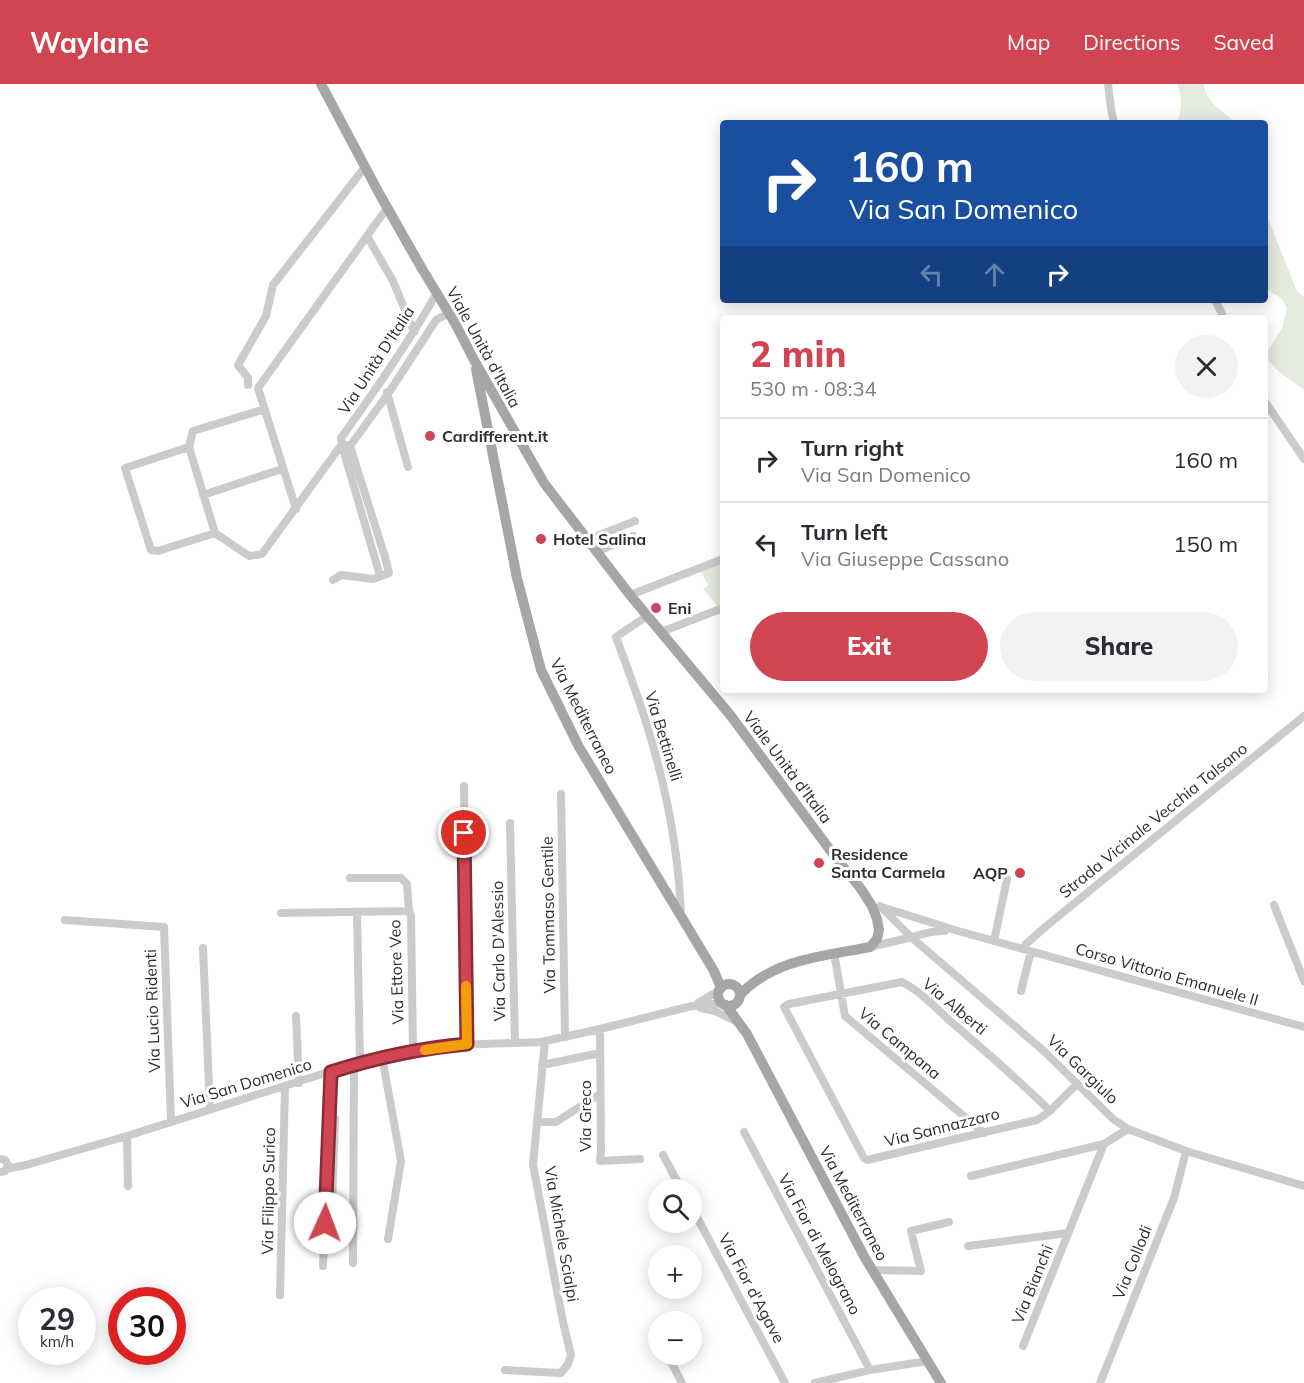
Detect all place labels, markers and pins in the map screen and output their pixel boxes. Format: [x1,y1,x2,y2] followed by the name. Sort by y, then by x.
[442,426,548,446] place label: Cardifferent.it
[423,429,437,443] marker: Cardifferent.it
[553,529,646,549] place label: Hotel Salina
[534,532,548,546] marker: Hotel Salina
[668,598,691,618] place label: Eni
[649,601,663,615] marker: Eni
[438,807,489,858] pin
[831,844,945,882] place label: Residence Santa Carmela
[812,856,826,870] marker: Residence Santa Carmela
[973,863,1008,883] place label: AQP
[1013,866,1027,880] marker: AQP

